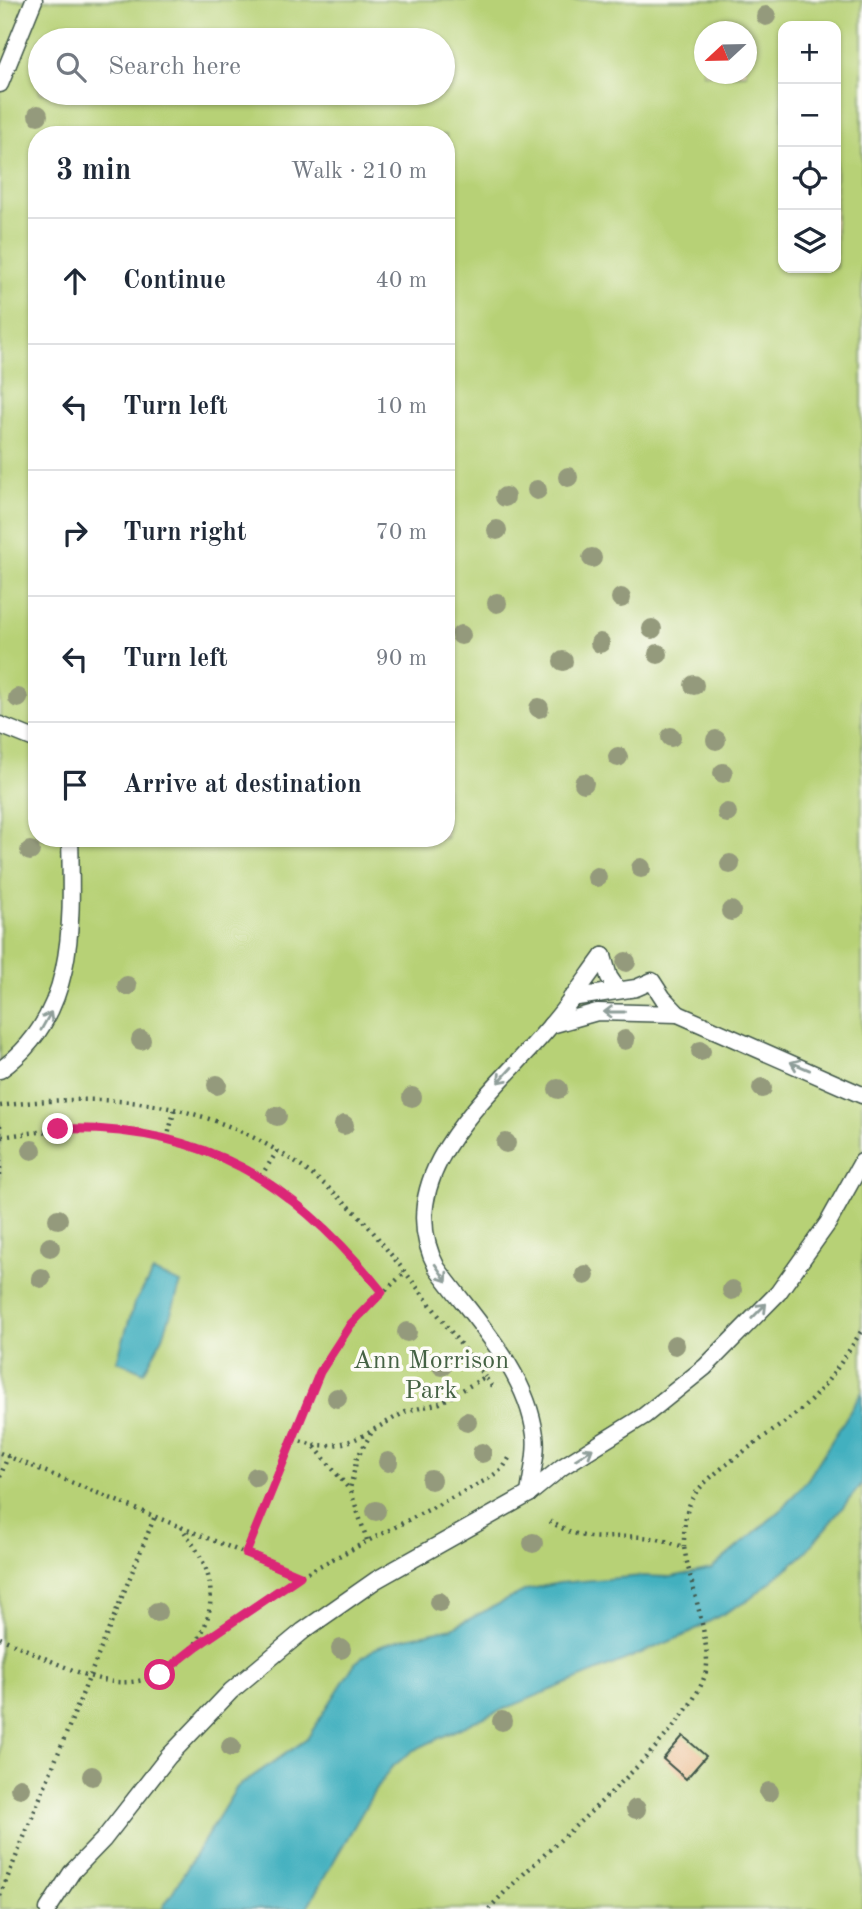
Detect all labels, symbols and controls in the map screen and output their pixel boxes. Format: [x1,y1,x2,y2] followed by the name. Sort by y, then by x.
[694,21,757,84] north arrow
[778,21,841,273] map controls
[778,21,841,84] button: +
[28,28,455,105] search box
[52,48,90,86] icon: search
[108,54,241,80] text: Search here
[778,84,841,147] button: −
[778,147,841,210] button: locate
[56,156,131,186] text: 3 min
[291,160,427,183] text: Walk · 210 m
[778,210,841,273] button: layers
[56,262,94,300] icon: ahead
[123,268,226,294] text: Continue
[376,269,427,292] text: 40 m
[56,388,94,426] icon: left
[123,394,228,420] text: Turn left
[376,395,427,418] text: 10 m
[56,514,94,552] icon: right
[123,520,246,546] text: Turn right
[376,521,427,544] text: 70 m
[56,640,94,678] icon: left
[123,646,228,672] text: Turn left
[376,647,427,670] text: 90 m
[56,766,94,804] icon: arrive
[123,772,362,798] text: Arrive at destination
[603,1005,626,1019] one-way arrow
[39,1011,53,1031] one-way arrow
[790,1059,812,1072] one-way arrow
[497,1066,514,1083] one-way arrow
[42,1113,73,1144] route end
[434,1263,448,1282] one-way arrow
[751,1303,768,1320] one-way arrow
[353,1348,509,1404] park label: Ann Morrison Park
[573,1446,593,1460] one-way arrow
[144,1659,175,1690] route start

